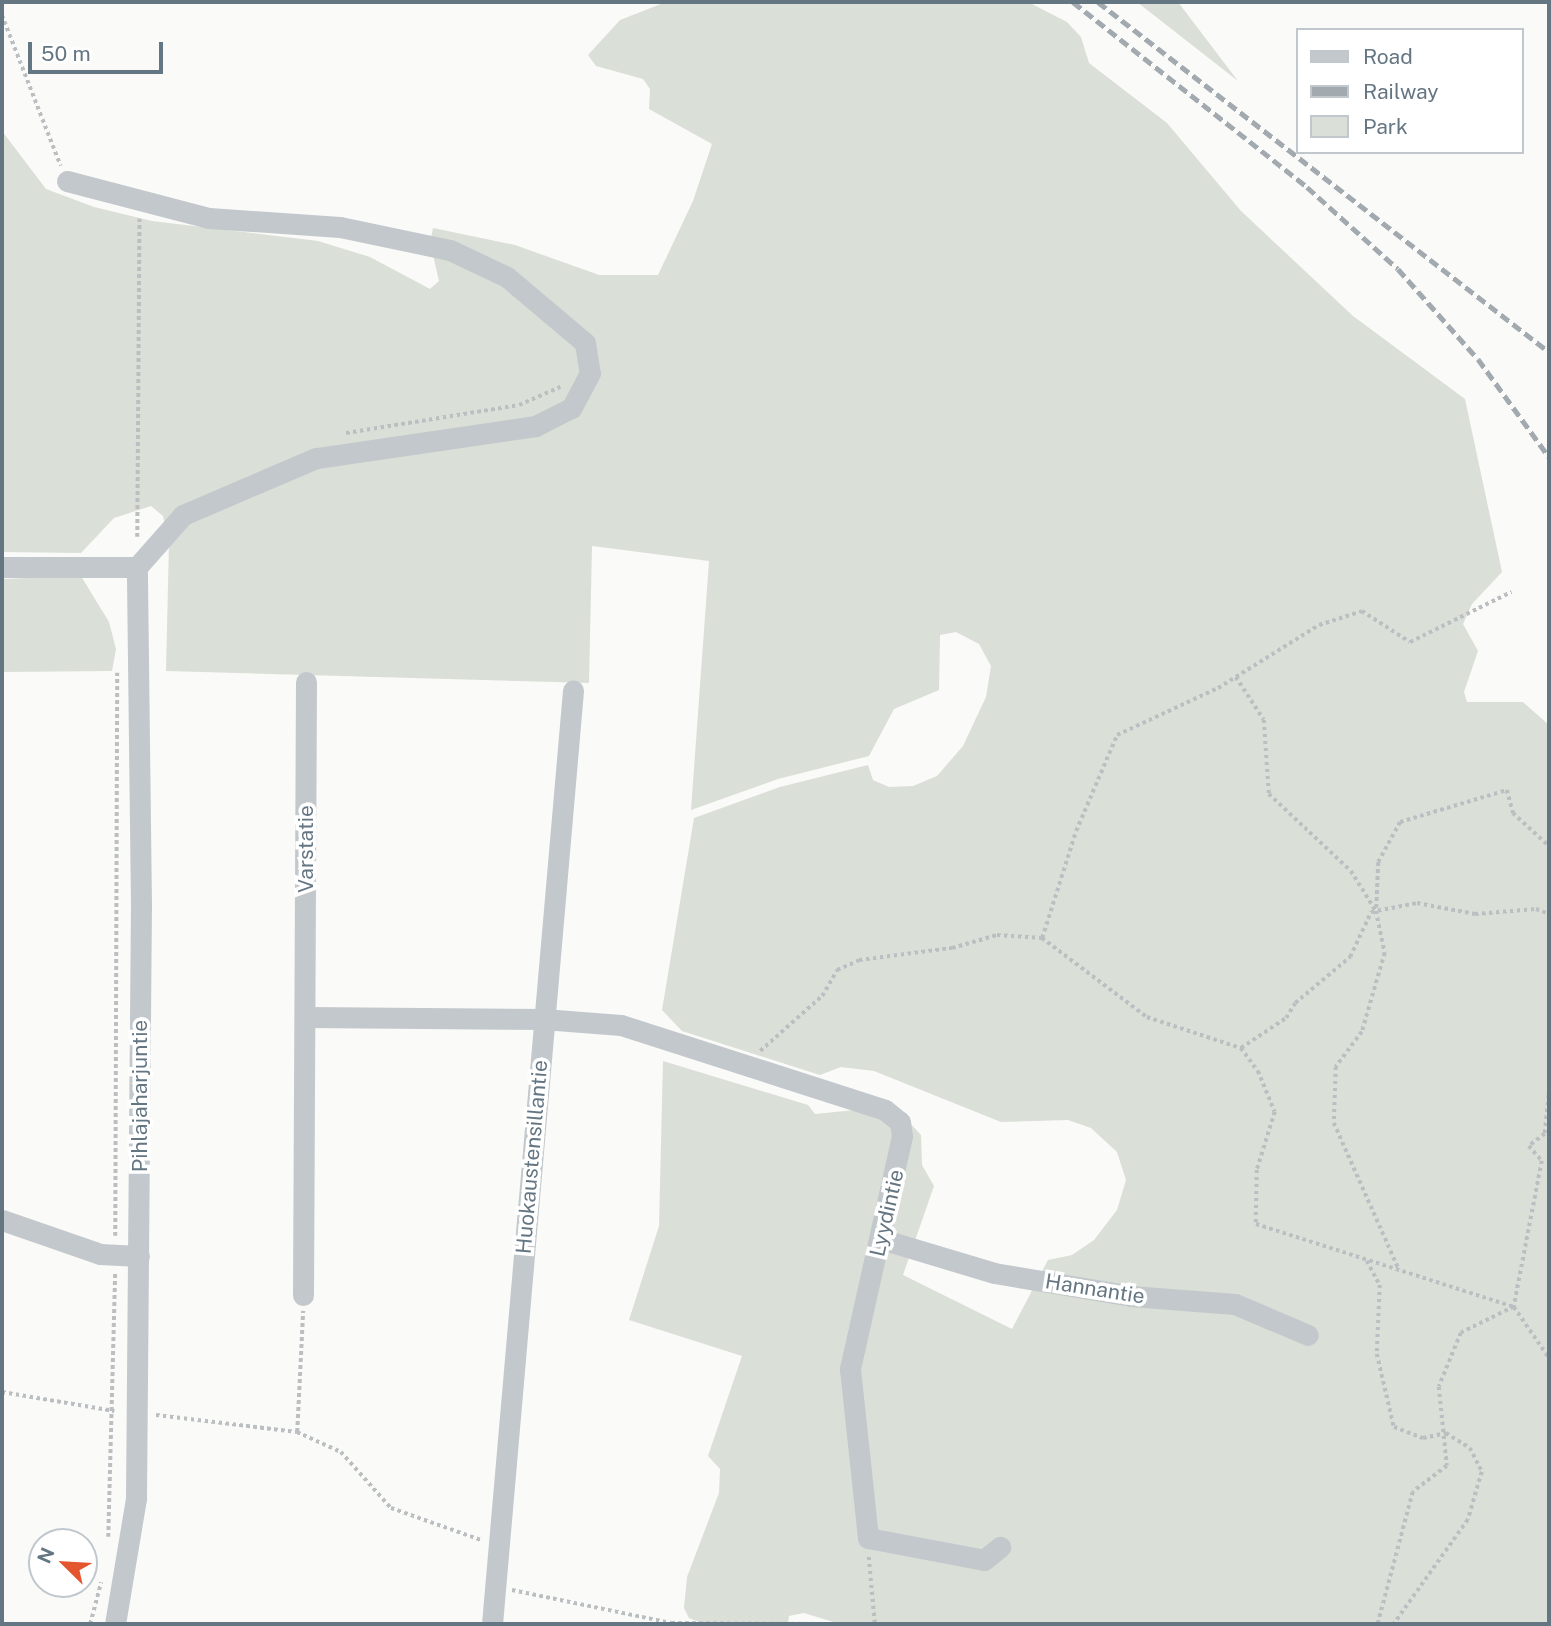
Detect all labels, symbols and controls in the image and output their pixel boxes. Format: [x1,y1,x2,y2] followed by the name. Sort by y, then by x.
[32,28,166,72] scale bar
[1296,28,1523,154] legend
[41,41,91,66] text: 50 m
[1363,44,1413,69] text: Road
[1363,79,1439,104] text: Railway
[1363,114,1408,139] text: Park
[293,805,319,893] street label: Varstatie
[127,1020,153,1172] street label: Pihlajaharjuntie
[511,1059,553,1255] street label: Huokaustensillantie
[865,1167,909,1259] street label: Lyydintie
[1043,1269,1147,1309] street label: Hannantie
[28,1528,98,1598] north arrow
[33,1544,59,1567] text: N

